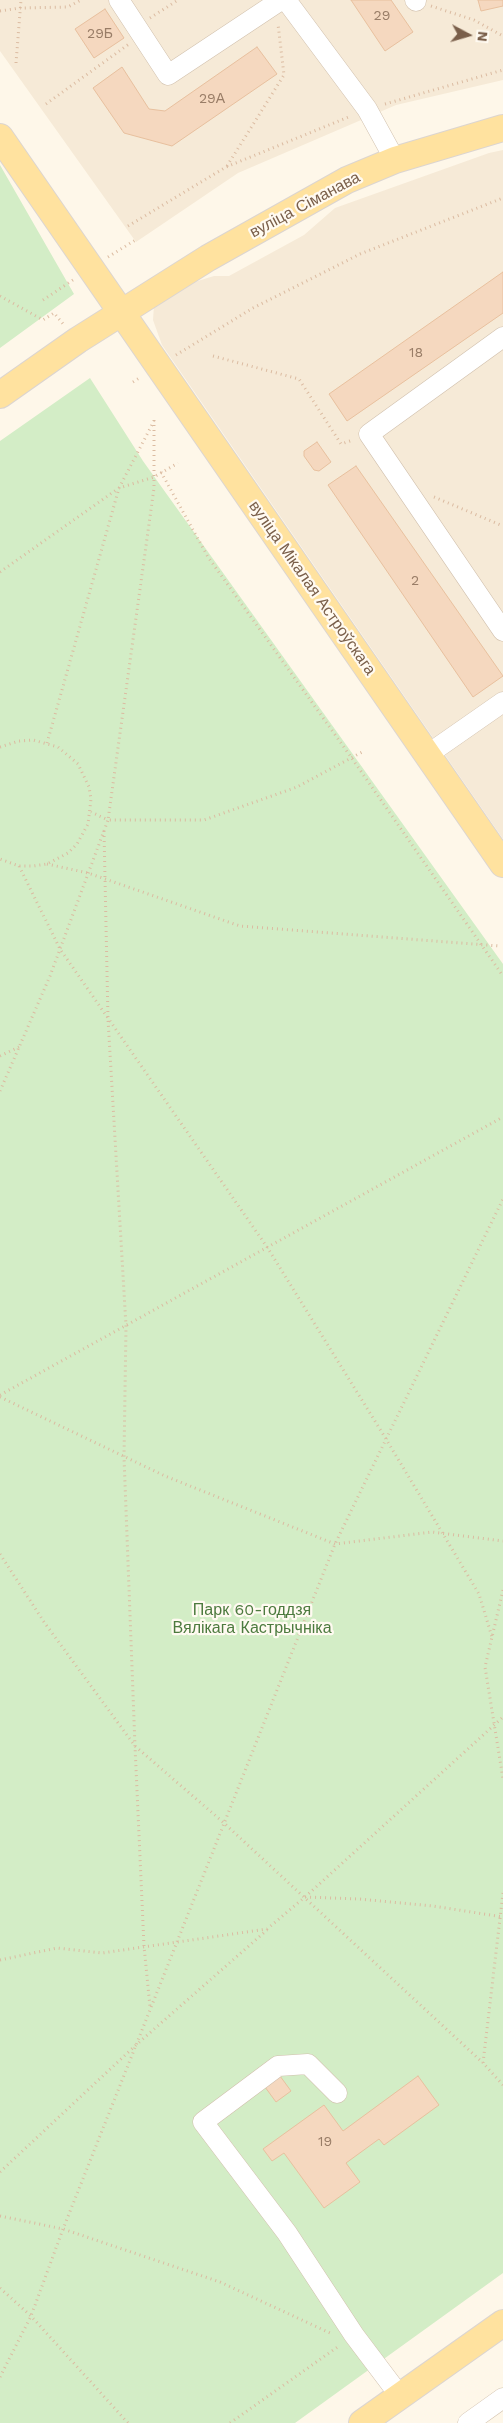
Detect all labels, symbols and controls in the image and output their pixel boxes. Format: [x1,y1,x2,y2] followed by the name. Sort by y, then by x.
[374,8,390,24] house number: 29
[443,10,493,60] north arrow
[87,26,113,42] house number: 29Б
[474,31,491,43] text: N
[199,91,225,107] house number: 29А
[247,168,363,242] street label: вуліца Сіманава
[409,345,423,361] house number: 18
[244,497,380,679] street label: вуліца Мікалая Астроўскага
[411,573,419,589] house number: 2
[172,1600,332,1638] park label: Парк 60-годдзя Вялікага Кастрычніка
[318,2134,332,2150] house number: 19

